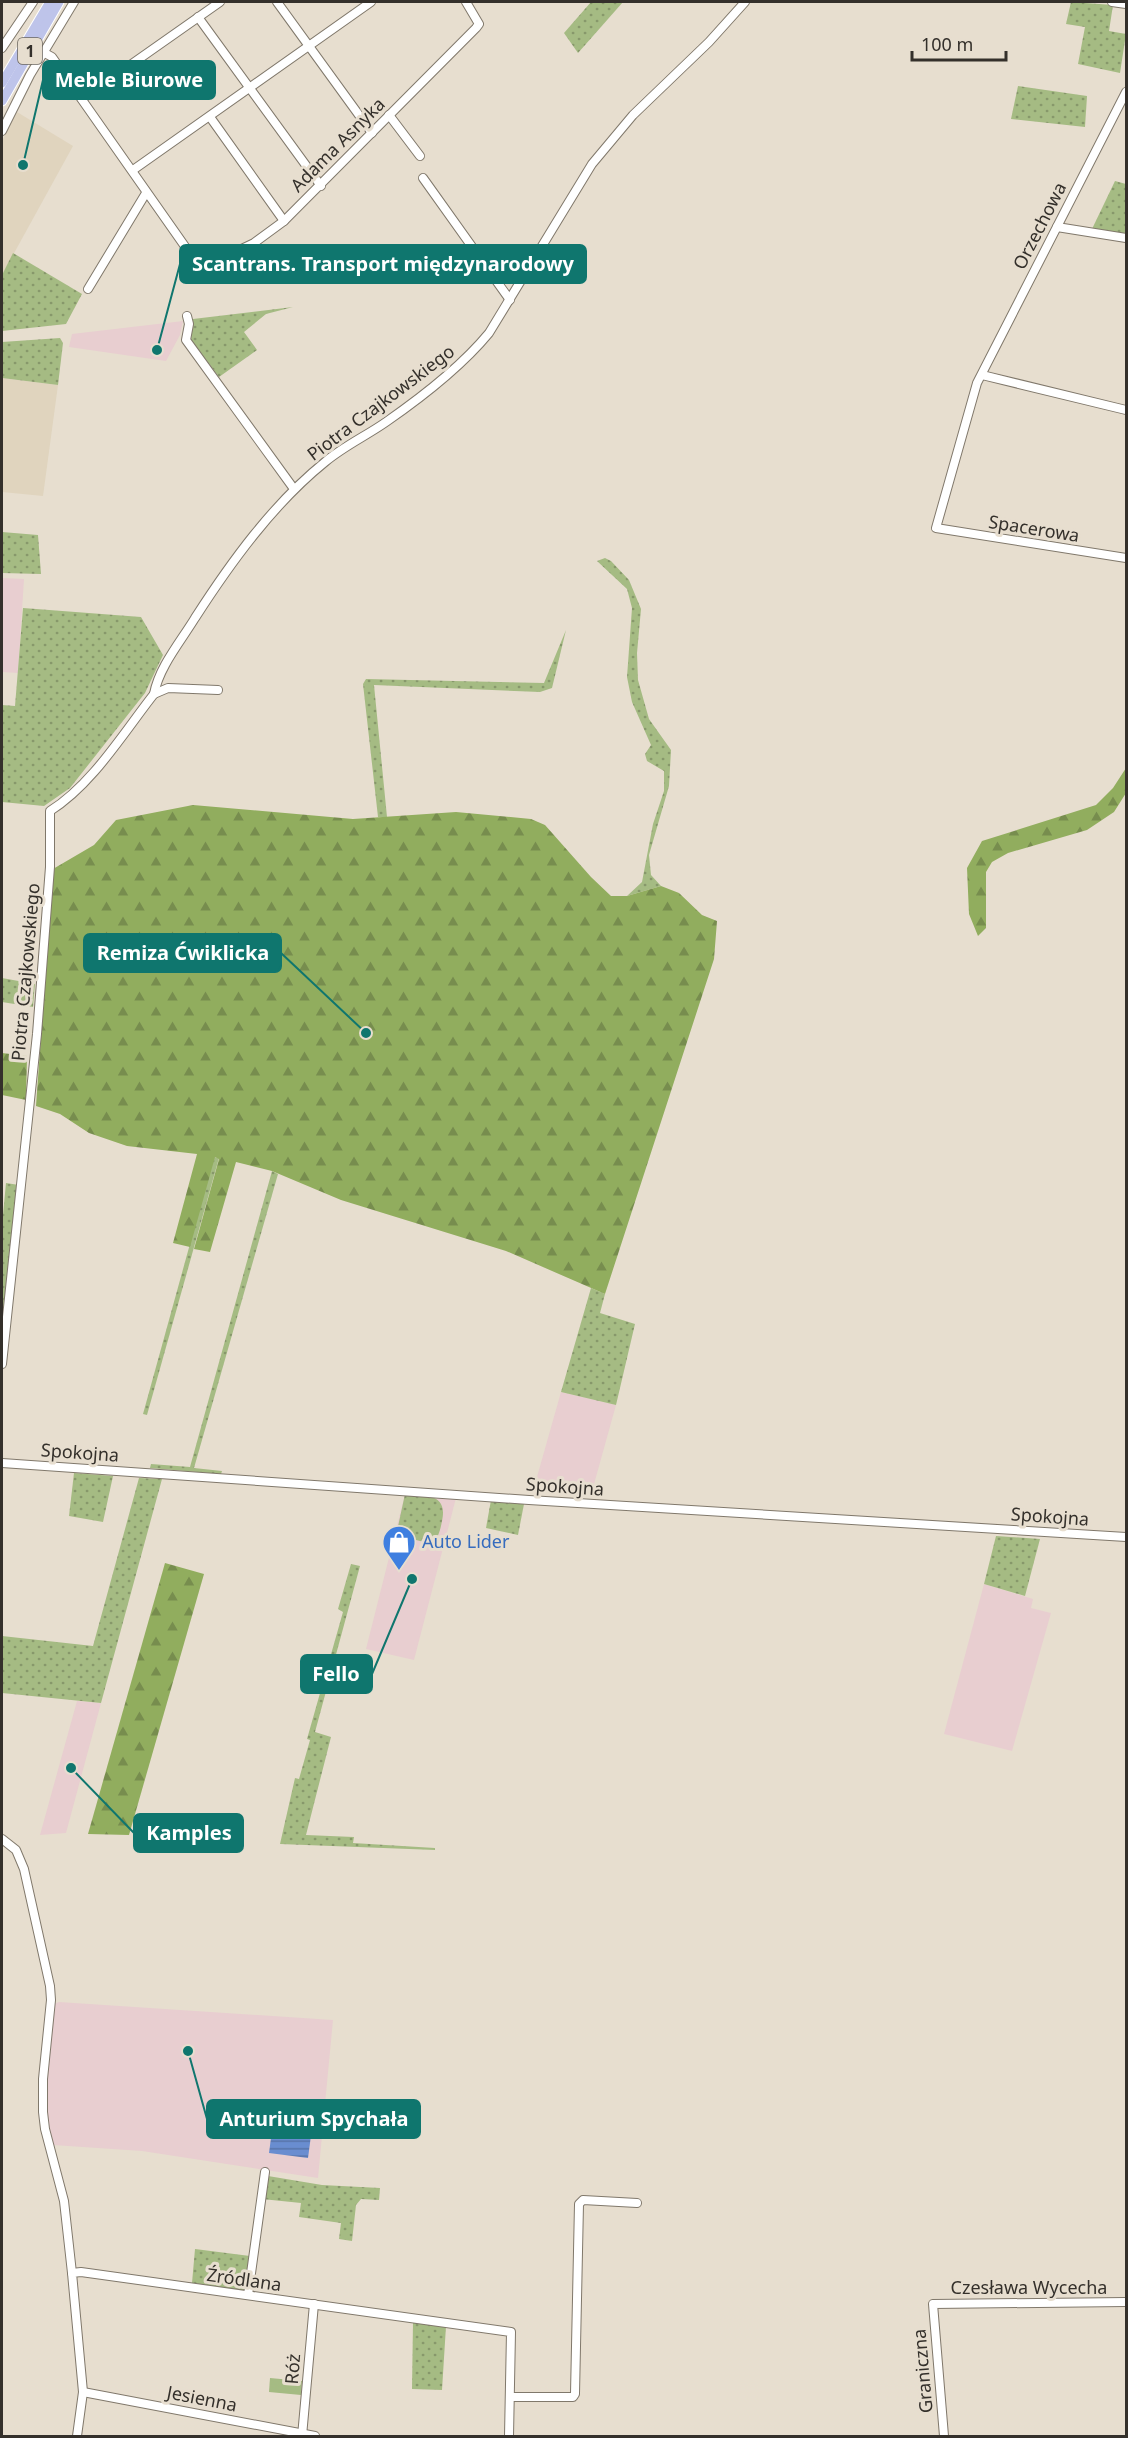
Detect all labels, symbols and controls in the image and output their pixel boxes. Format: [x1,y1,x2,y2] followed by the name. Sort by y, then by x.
[912,24,1006,62] scale bar
[921,32,973,56] text: 100 m
[18,38,42,64] road number: 1
[43,61,215,99] callout: Meble Biurowe
[55,66,203,93] text: Meble Biurowe
[285,92,390,197] street label: Adama Asnyka
[1007,178,1071,273] street label: Orzechowa
[180,245,586,283] callout: Scantrans. Transport międzynarodowy
[192,250,575,277] text: Scantrans. Transport międzynarodowy
[302,339,459,466] street label: Piotra Czajkowskiego
[987,509,1081,547] street label: Spacerowa
[5,882,45,1062] street label: Piotra Czajkowskiego
[84,934,281,972] callout: Remiza Ćwiklicka
[97,939,269,966] text: Remiza Ćwiklicka
[40,1437,120,1467] street label: Spokojna
[525,1471,605,1501] street label: Spokojna
[1010,1501,1090,1531] street label: Spokojna
[381,1524,417,1571] shop icon: Auto Lider
[422,1529,510,1553] place label: Auto Lider
[301,1655,372,1693] callout: Fello
[312,1660,360,1687] text: Fello
[134,1814,243,1852] callout: Kamples
[146,1819,232,1846] text: Kamples
[207,2100,420,2138] callout: Anturium Spychała
[219,2105,409,2132] text: Anturium Spychała
[205,2262,283,2296] street label: Źródlana
[951,2275,1107,2299] street label: Czesława Wycecha
[906,2328,938,2414] street label: Graniczna
[279,2353,305,2385] street label: Róż
[163,2379,239,2417] street label: Jesienna

